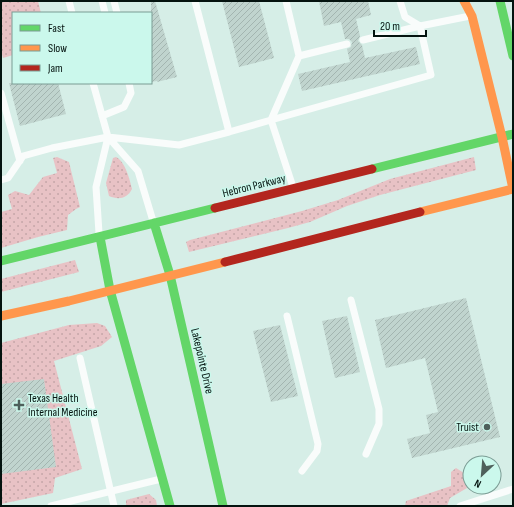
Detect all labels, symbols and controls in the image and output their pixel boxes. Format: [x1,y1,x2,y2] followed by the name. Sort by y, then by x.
[12,12,152,84] legend
[374,12,426,38] scale bar
[380,19,400,34] text: 20 m
[48,21,65,36] text: Fast
[48,41,67,56] text: Slow
[47,61,63,76] text: Jam
[221,171,287,201] street label: Hebron Parkway
[187,327,217,395] street label: Lakepointe Drive
[28,391,98,420] place label: Texas Health Internal Medicine
[13,399,25,411] marker: Texas Health Internal Medicine
[456,420,479,435] place label: Truist
[482,422,492,432] marker: Truist
[462,455,502,495] north arrow
[472,476,483,491] text: N

